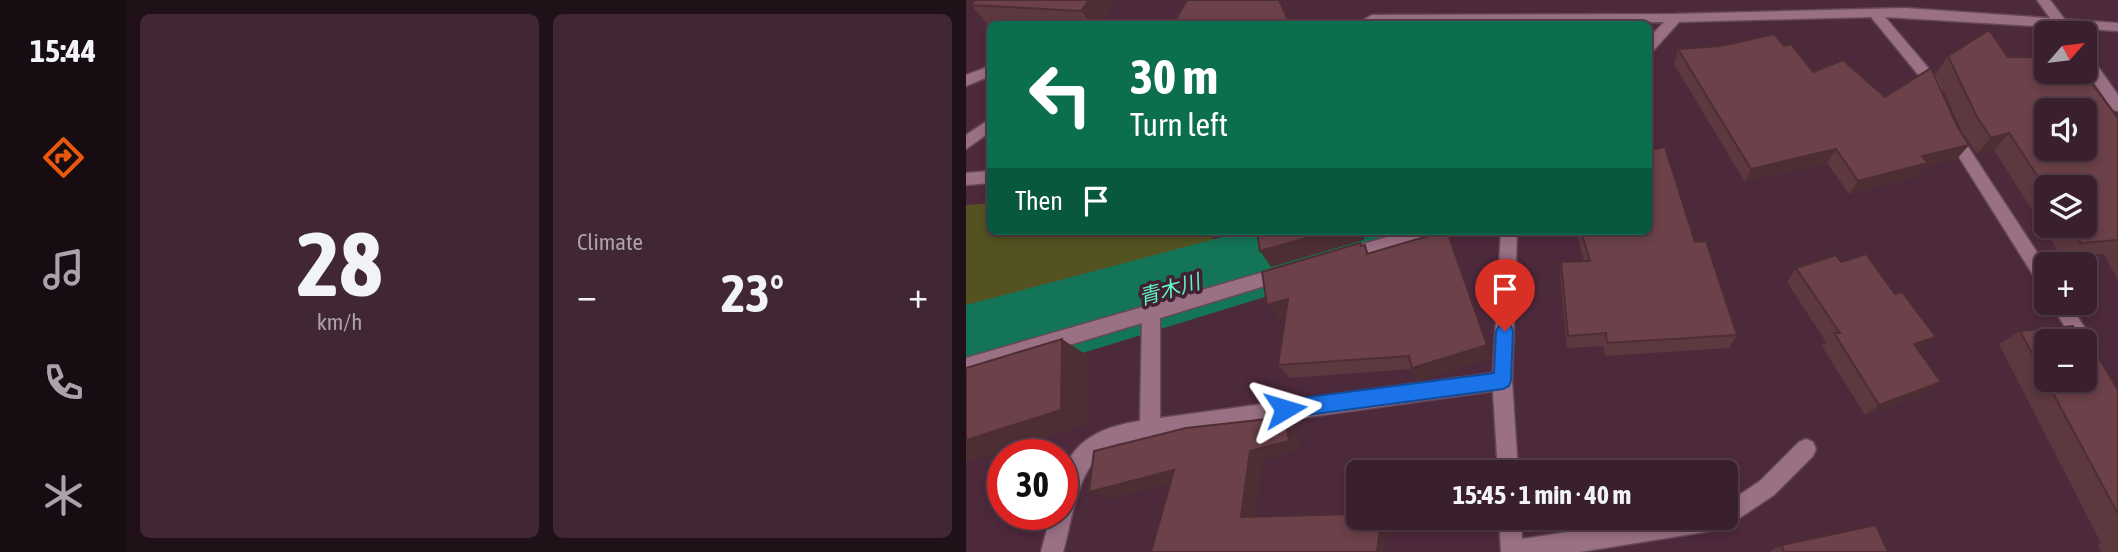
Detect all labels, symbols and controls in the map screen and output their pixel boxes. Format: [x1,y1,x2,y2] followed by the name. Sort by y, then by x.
[2034,21,2096,84] north arrow
[2034,21,2097,392] map controls
[30,32,96,69] text: 15:44
[1130,48,1218,104] text: 30 m
[1015,49,1106,140] icon: left
[2034,98,2097,161] button: sound
[1130,106,1228,143] text: Turn left
[39,133,88,182] icon: directions
[2034,175,2097,238] button: layers
[1077,182,1115,220] icon: arrive
[1015,186,1063,216] text: Then
[297,211,382,315] text: 28
[577,229,643,255] text: Climate
[39,245,88,294] icon: music
[2034,252,2097,315] button: +
[1475,259,1535,331] pin
[721,263,784,323] text: 23°
[1135,268,1205,309] water label: 青木川
[1486,270,1524,308] icon: arrive
[577,273,597,316] text: −
[908,273,928,316] text: +
[317,309,362,335] text: km/h
[2034,329,2097,392] button: −
[39,358,88,407] icon: phone
[1248,372,1322,446] position arrow
[987,439,1078,530] speed limit sign: 30
[39,471,88,520] icon: climate
[1453,480,1631,510] text: 15:45 · 1 min · 40 m

